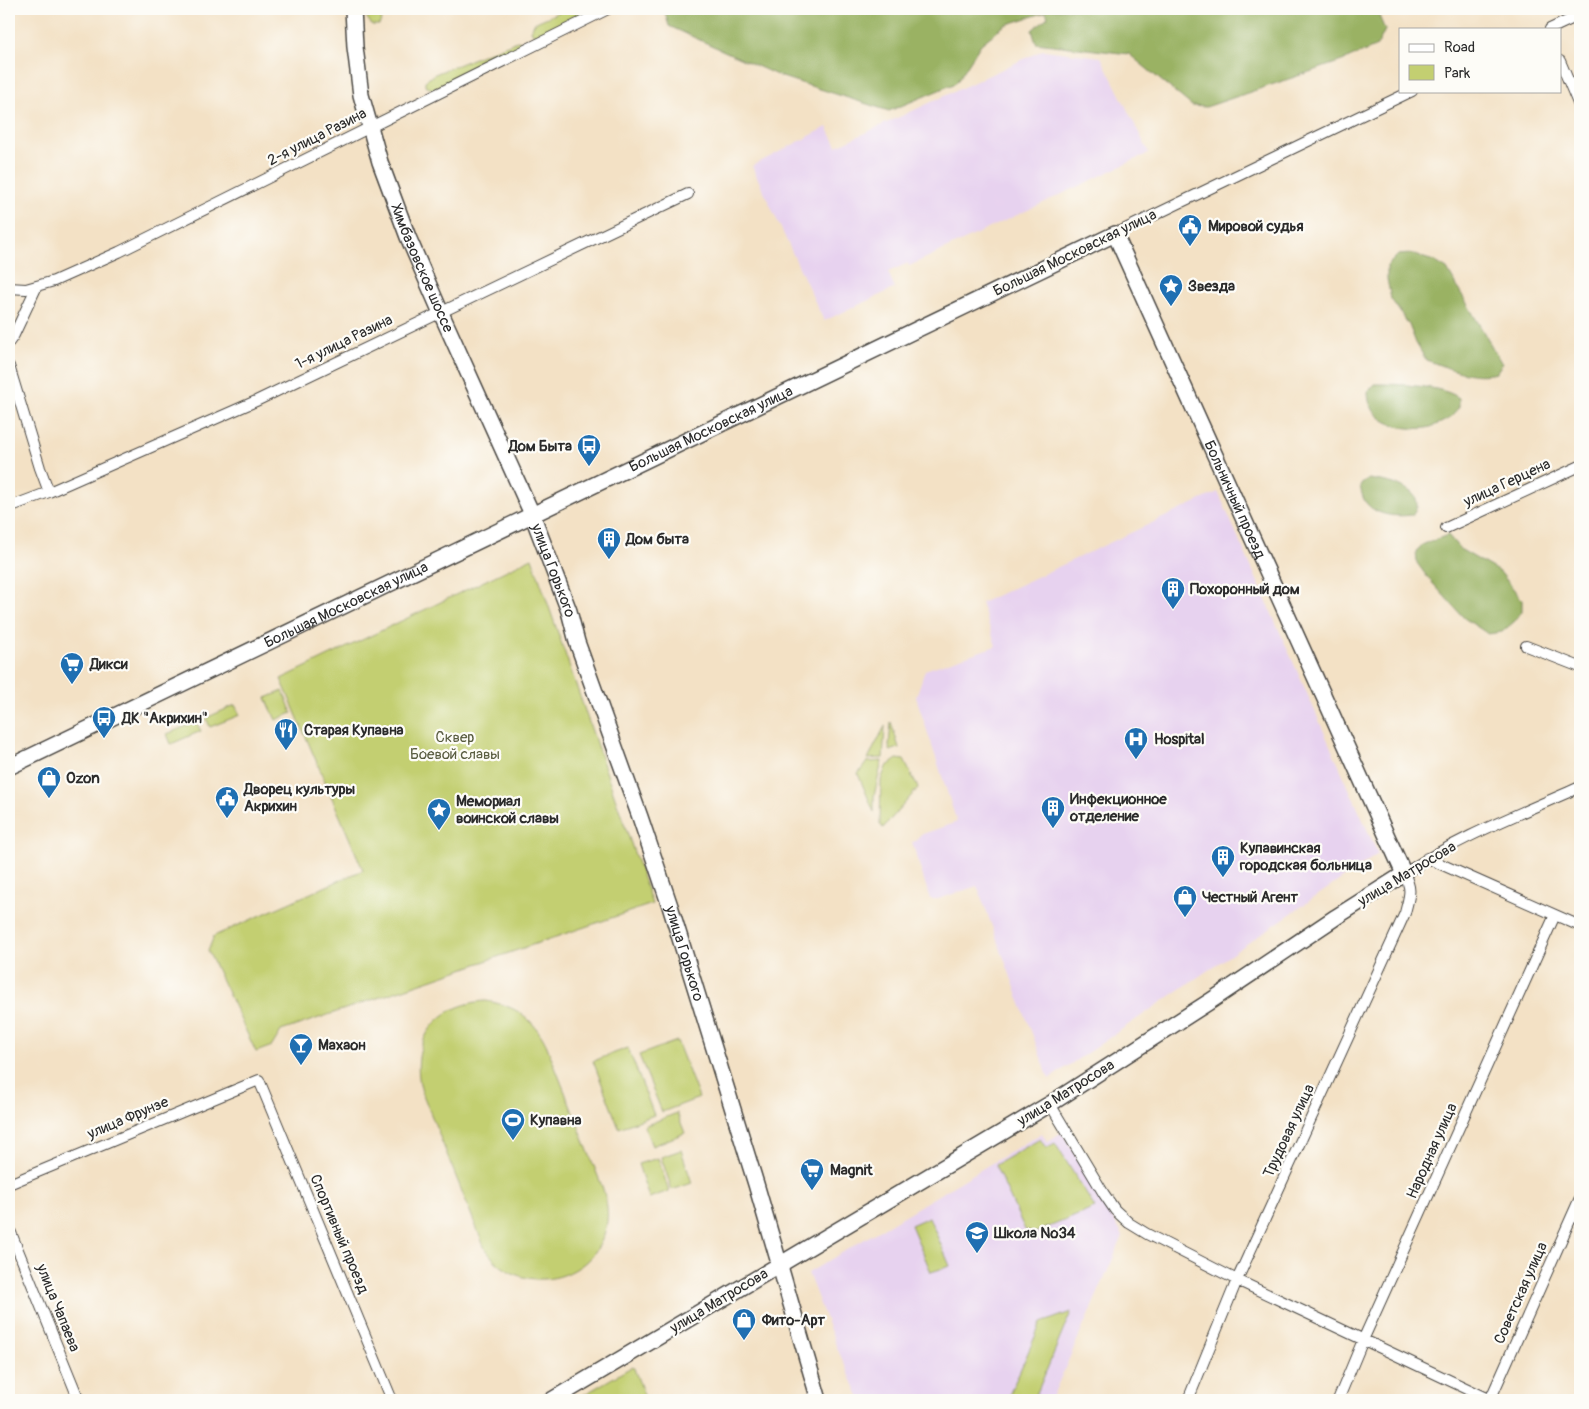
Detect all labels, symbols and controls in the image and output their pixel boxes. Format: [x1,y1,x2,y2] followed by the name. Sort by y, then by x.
[1399,28,1562,92] legend
[1444,38,1475,57] text: Road
[1444,64,1471,83] text: Park
[264,104,370,170] street label: 2-я улица Разина
[387,201,458,336] street label: Химбазовское шоссе
[990,205,1160,301] street label: Большая Московская улица
[1177,213,1203,247] public building icon: Мировой судья
[1208,217,1303,236] place label: Мировой судья
[1158,273,1184,307] place icon: Звезда
[1188,277,1235,296] place label: Звезда
[292,310,396,374] street label: 1-я улица Разина
[626,381,796,476] street label: Большая Московская улица
[576,433,602,467] bus stop icon: Дом Быта
[508,437,572,456] place label: Дом Быта
[1200,437,1270,562] street label: Больничный проезд
[1460,455,1553,512] street label: улица Герцена
[527,520,580,619] street label: улица Горького
[596,526,622,560] building icon: Дом быта
[625,530,689,549] place label: Дом быта
[261,557,431,652] street label: Большая Московская улица
[1160,576,1186,610] building icon: Похоронный дом
[1190,580,1300,599] place label: Похоронный дом
[59,651,85,685] supermarket icon: Дикси
[89,655,128,674] place label: Дикси
[91,705,117,739] bus stop icon: ДК "Акрихин"
[121,709,208,728] place label: ДК "Акрихин"
[273,717,299,751] restaurant icon: Старая Купавна
[304,721,404,740] place label: Старая Купавна
[1123,726,1149,760] hospital icon: Hospital
[410,728,500,764] park label: Сквер Боевой славы
[1154,730,1205,749] place label: Hospital
[36,765,62,799] shop icon: Ozon
[66,769,100,788] place label: Ozon
[243,780,356,816] place label: Дворец культуры Акрихин
[214,785,240,819] public building icon: Дворец культуры Акрихин
[1069,790,1167,826] place label: Инфекционное отделение
[456,792,559,828] place label: Мемориал воинской славы
[1040,795,1066,829] building icon: Инфекционное отделение
[426,797,452,831] place icon: Мемориал воинской славы
[1354,837,1460,911] street label: улица Матросова
[1239,839,1372,875] place label: Купавинская городская больница
[1210,844,1236,878] building icon: Купавинская городская больница
[1172,884,1198,918] shop icon: Честный Агент
[1202,888,1299,907] place label: Честный Агент
[661,902,708,1003] street label: улица Горького
[288,1032,314,1066] bar icon: Махаон
[318,1036,366,1055] place label: Махаон
[1013,1056,1118,1131] street label: улица Матросова
[1259,1081,1319,1181] street label: Трудовая улица
[84,1092,172,1144] street label: улица Фрунзе
[1402,1100,1462,1202] street label: Народная улица
[500,1107,526,1141] sports icon: Купавна
[530,1111,582,1130] place label: Купавна
[799,1157,825,1191] supermarket icon: Magnit
[830,1161,873,1180] place label: Magnit
[305,1172,373,1296] street label: Спортивный проезд
[964,1220,990,1254] school or university icon: Школа №34
[993,1224,1076,1243] place label: Школа №34
[1490,1239,1552,1347] street label: Советская улица
[31,1260,84,1355] street label: улица Чапаева
[666,1264,772,1338] street label: улица Матросова
[731,1307,757,1341] shop icon: Фито-Арт
[761,1311,826,1330] place label: Фито-Арт

